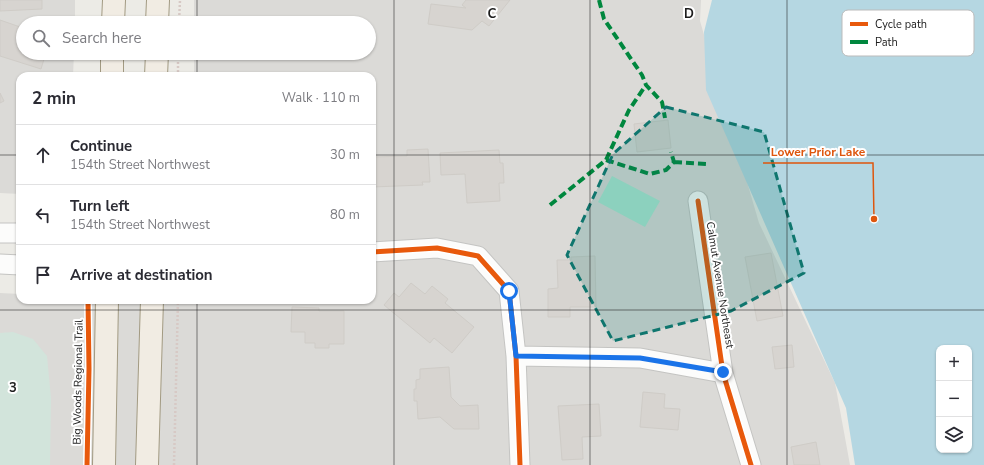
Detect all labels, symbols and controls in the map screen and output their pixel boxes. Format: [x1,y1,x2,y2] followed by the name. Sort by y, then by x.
[488,5,497,23] text: C
[684,5,694,23] text: D
[842,10,974,56] legend
[16,16,376,60] search box
[875,17,927,32] text: Cycle path
[30,27,52,49] icon: search
[62,28,142,48] text: Search here
[875,35,898,50] text: Path
[32,87,76,110] text: 2 min
[282,89,360,107] text: Walk · 110 m
[70,136,132,156] text: Continue
[763,139,873,163] callout: Lower Prior Lake
[32,144,54,166] icon: ahead
[771,144,866,160] text: Lower Prior Lake
[330,146,360,164] text: 30 m
[70,156,210,174] text: 154th Street Northwest
[70,196,129,216] text: Turn left
[32,204,54,226] icon: left
[330,206,360,224] text: 80 m
[70,216,210,234] text: 154th Street Northwest
[703,221,737,350] street label: Calmut Avenue Northeast
[32,264,54,286] icon: arrive
[70,265,213,285] text: Arrive at destination
[500,282,518,300] route start
[69,319,87,445] street label: Big Woods Regional Trail
[936,345,972,453] map controls
[936,345,972,381] button: +
[714,363,732,381] route end
[9,379,17,397] text: 3
[936,381,972,417] button: −
[936,417,972,453] button: layers

